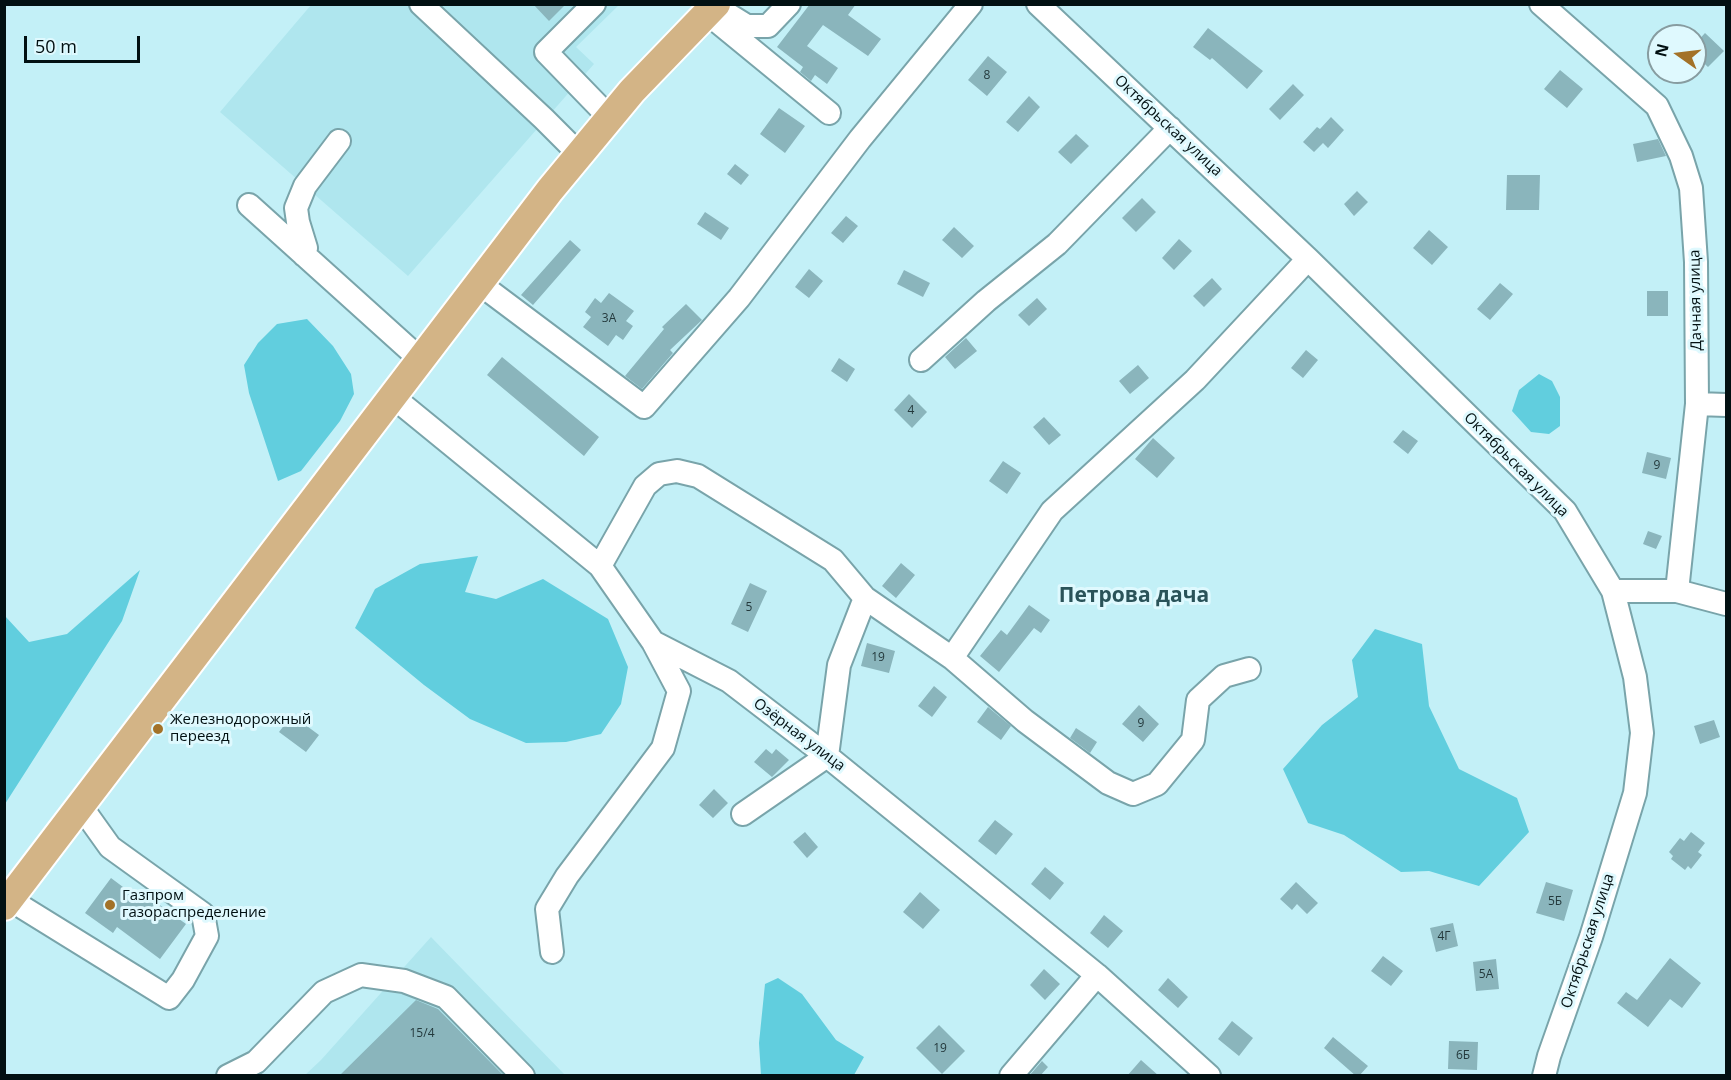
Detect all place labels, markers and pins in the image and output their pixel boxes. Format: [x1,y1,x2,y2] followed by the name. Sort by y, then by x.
[170,711,311,746] place label: Железнодорожный переезд
[151,722,165,736] marker: Железнодорожный переезд
[122,887,266,922] place label: Газпром газораспределение
[103,898,117,912] marker: Газпром газораспределение

